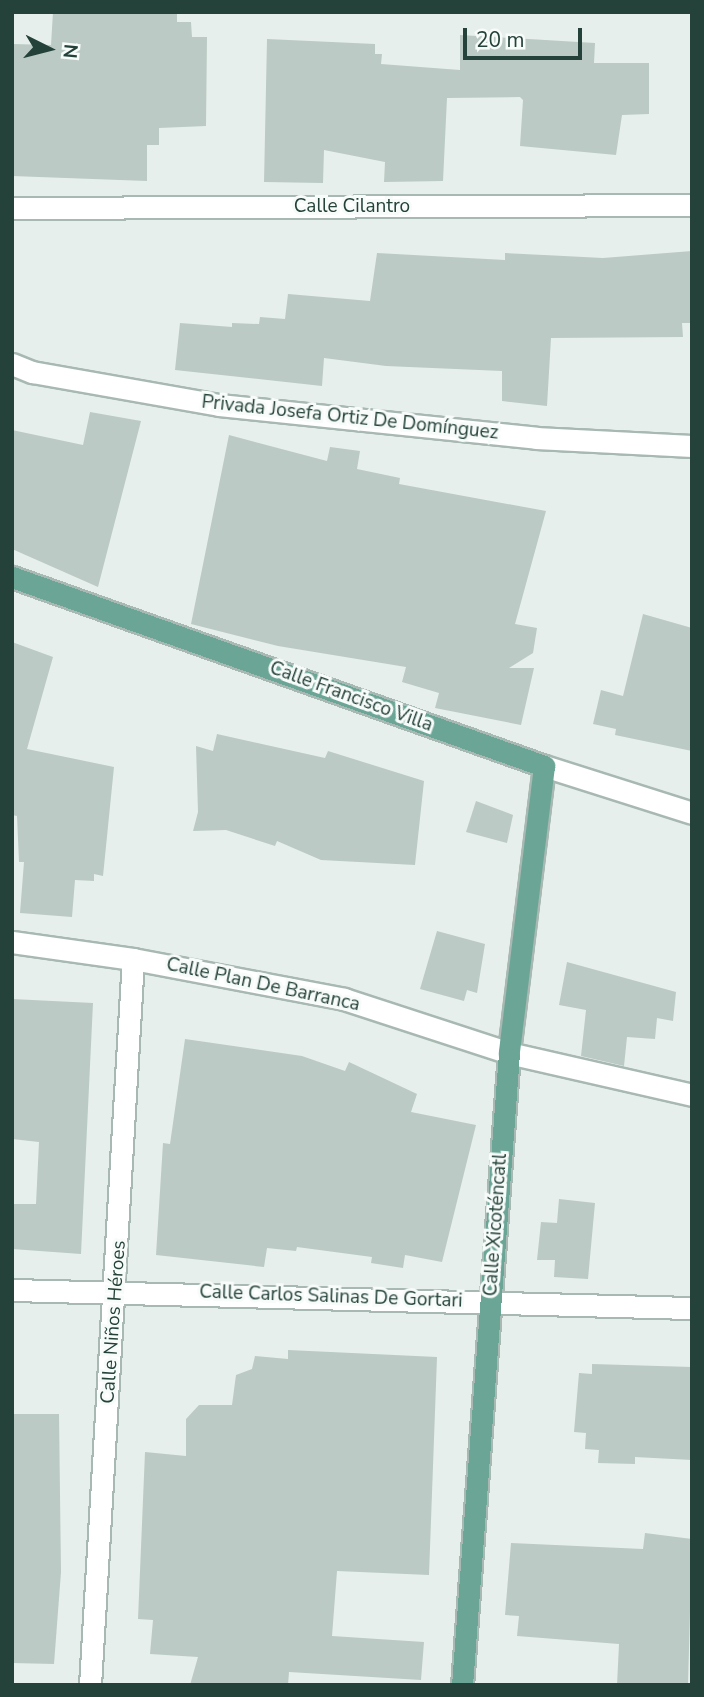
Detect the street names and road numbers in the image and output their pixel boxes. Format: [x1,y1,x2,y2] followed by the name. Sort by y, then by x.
[294,196,410,218] street label: Calle Cilantro
[200,391,500,445] street label: Privada Josefa Ortiz De Domínguez
[266,657,436,737] street label: Calle Francisco Villa
[164,953,362,1017] street label: Calle Plan De Barranca
[480,1153,512,1297] street label: Calle Xicoténcatl
[97,1240,131,1404] street label: Calle Niños Héroes
[199,1281,463,1313] street label: Calle Carlos Salinas De Gortari

